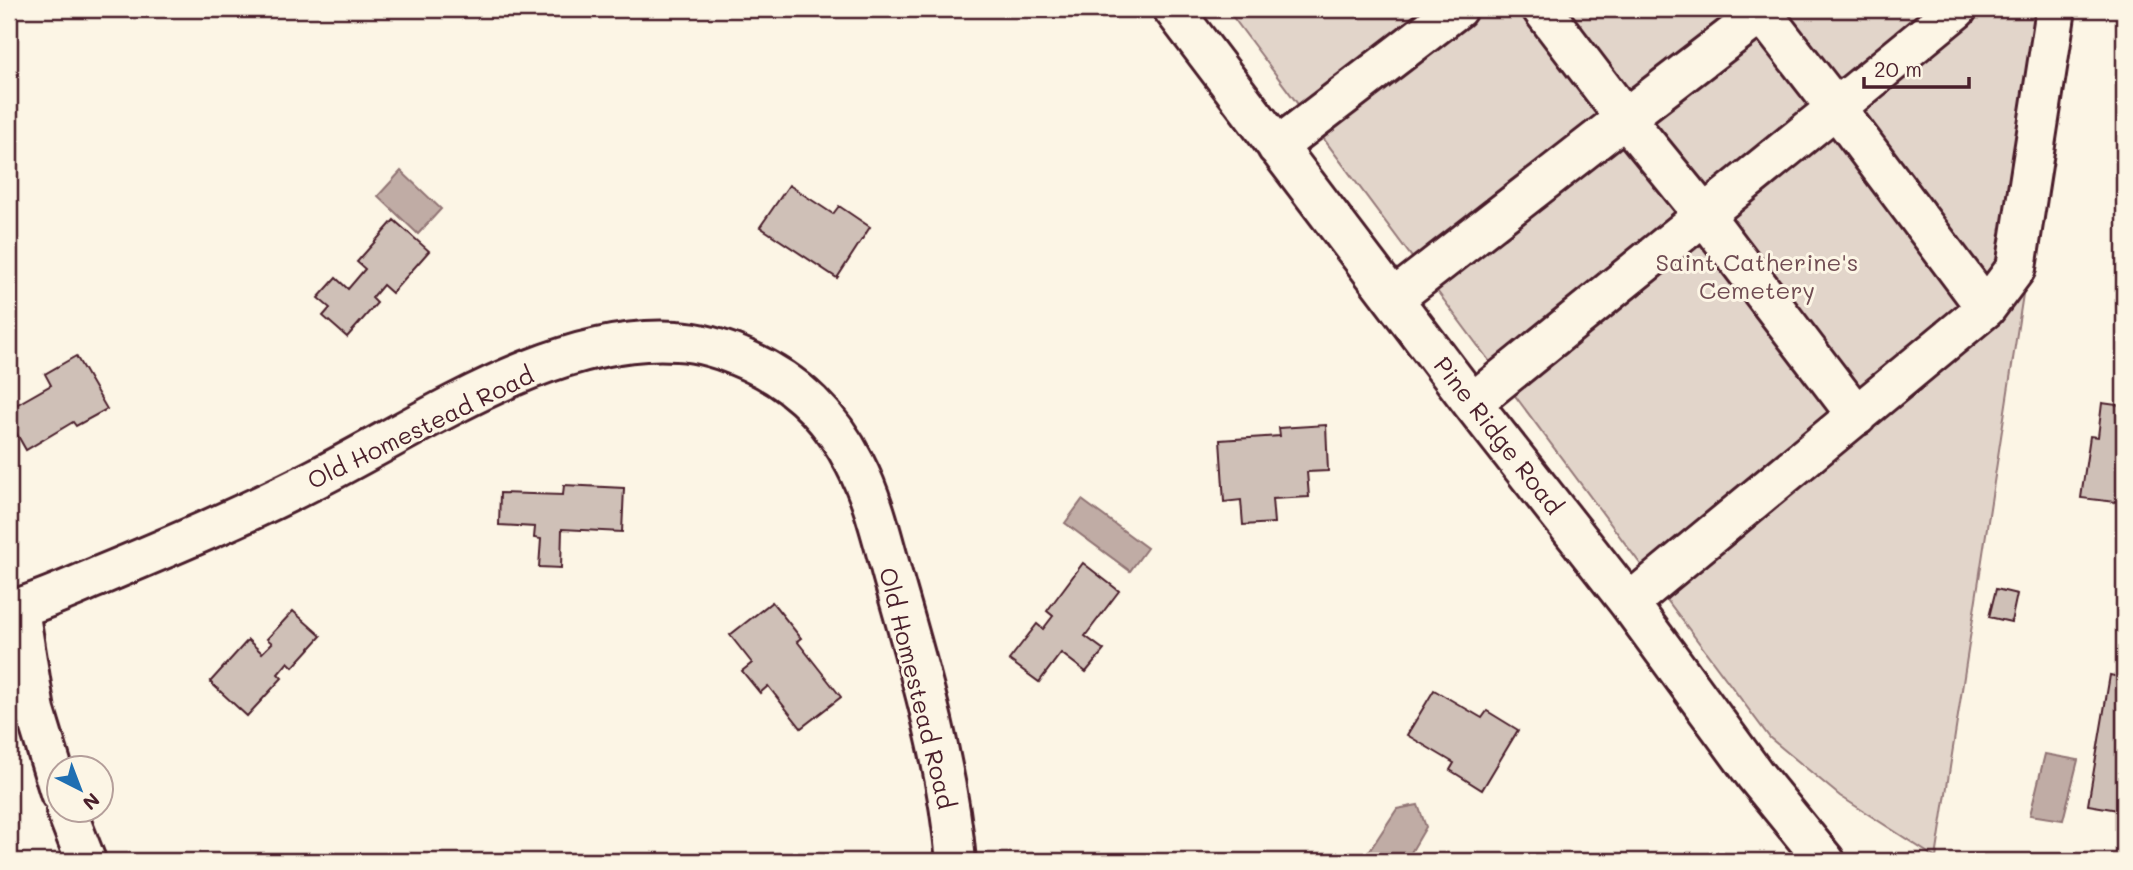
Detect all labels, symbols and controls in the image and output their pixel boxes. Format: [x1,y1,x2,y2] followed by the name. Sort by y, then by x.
[1864,46,1968,90] scale bar
[1874,55,1922,82] text: 20 m
[1656,246,1858,305] park label: Saint Catherine's Cemetery
[1428,350,1570,520] street label: Pine Ridge Road
[302,359,538,495] street label: Old Homestead Road
[873,564,963,812] street label: Old Homestead Road
[46,754,116,824] north arrow
[78,788,105,816] text: N

